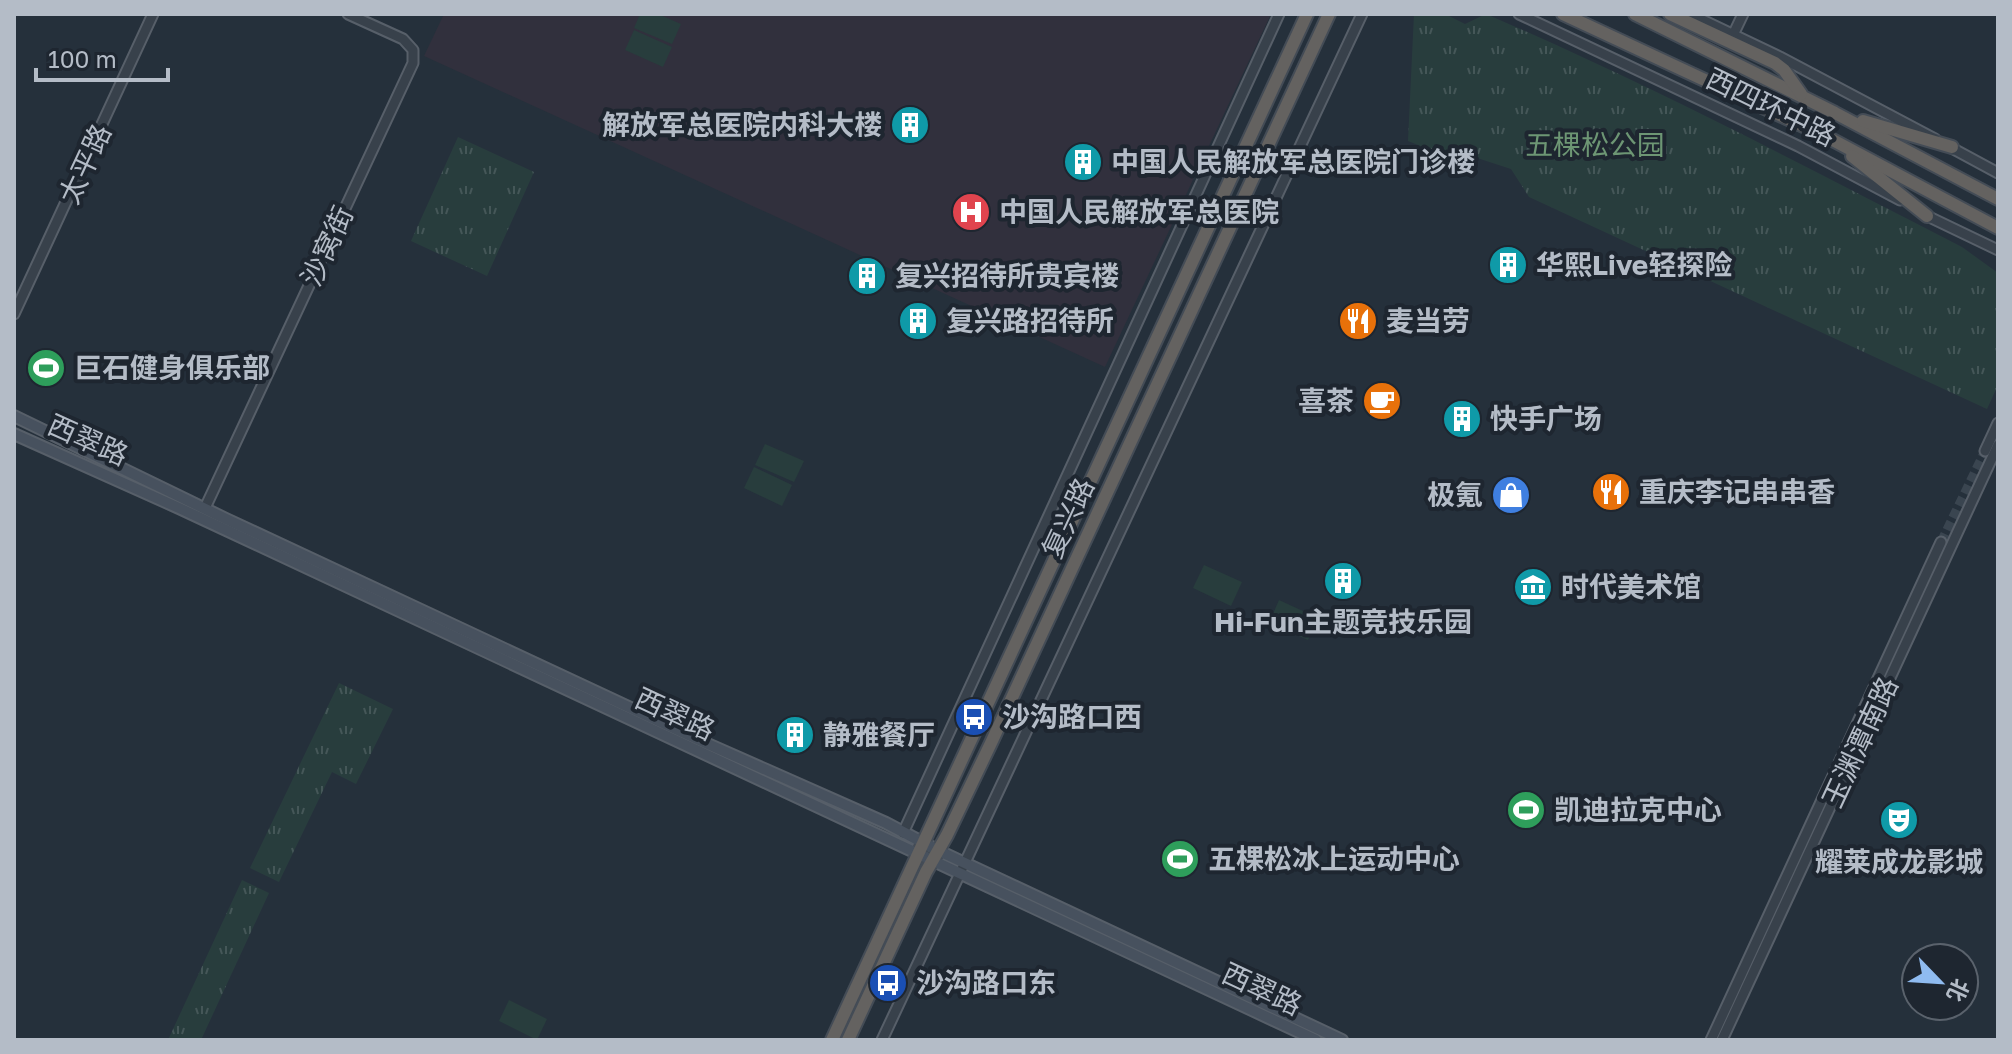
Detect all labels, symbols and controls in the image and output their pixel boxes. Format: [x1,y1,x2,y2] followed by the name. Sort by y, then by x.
[36,32,168,82] scale bar
[48,44,117,73] text: 100 m
[1701,61,1841,152] street label: 西四环中路
[889,104,931,146] building icon: 解放军总医院内科大楼
[602,108,882,141] place label: 解放军总医院内科大楼
[52,119,117,209] street label: 太平路
[1525,128,1665,161] park label: 五棵松公园
[1062,141,1104,183] building icon: 中国人民解放军总医院门诊楼
[1111,145,1475,178] place label: 中国人民解放军总医院门诊楼
[950,191,992,233] hospital icon: 中国人民解放军总医院
[999,195,1279,228] place label: 中国人民解放军总医院
[294,201,359,291] street label: 沙窝街
[1487,244,1529,286] building icon: 华熙Live轻探险
[1536,248,1732,281] place label: 华熙Live轻探险
[846,255,888,297] building icon: 复兴招待所贵宾楼
[895,259,1119,292] place label: 复兴招待所贵宾楼
[897,300,939,342] building icon: 复兴路招待所
[1337,300,1379,342] restaurant icon: 麦当劳
[946,304,1114,337] place label: 复兴路招待所
[1386,304,1470,337] place label: 麦当劳
[25,347,67,389] sports icon: 巨石健身俱乐部
[74,351,270,384] place label: 巨石健身俱乐部
[1361,380,1403,422] cafe icon: 喜茶
[1298,384,1354,417] place label: 喜茶
[1441,398,1483,440] building icon: 快手广场
[1490,402,1602,435] place label: 快手广场
[43,407,133,472] street label: 西翠路
[1590,471,1632,513] restaurant icon: 重庆李记串串香
[1035,473,1100,563] street label: 复兴路
[1490,474,1532,516] shop icon: 极氪
[1639,475,1835,508] place label: 重庆李记串串香
[1427,478,1483,511] place label: 极氪
[1322,560,1364,602] building icon: Hi-Fun主题竞技乐园
[1512,566,1554,608] museum icon: 时代美术馆
[1561,570,1701,603] place label: 时代美术馆
[1214,605,1472,638] place label: Hi-Fun主题竞技乐园
[1815,671,1904,812] street label: 玉渊潭南路
[630,681,720,746] street label: 西翠路
[953,696,995,738] bus stop icon: 沙沟路口西
[1002,700,1142,733] place label: 沙沟路口西
[774,714,816,756] building icon: 静雅餐厅
[823,718,935,751] place label: 静雅餐厅
[1505,789,1547,831] sports icon: 凯迪拉克中心
[1554,793,1722,826] place label: 凯迪拉克中心
[1878,799,1920,841] theatre icon: 耀莱成龙影城
[1159,838,1201,880] sports icon: 五棵松冰上运动中心
[1208,842,1460,875] place label: 五棵松冰上运动中心
[1815,845,1983,878] place label: 耀莱成龙影城
[1900,942,1980,1022] north arrow
[1217,956,1307,1021] street label: 西翠路
[867,962,909,1004] bus stop icon: 沙沟路口东
[916,966,1056,999] place label: 沙沟路口东
[1942,975,1975,1006] text: 北

